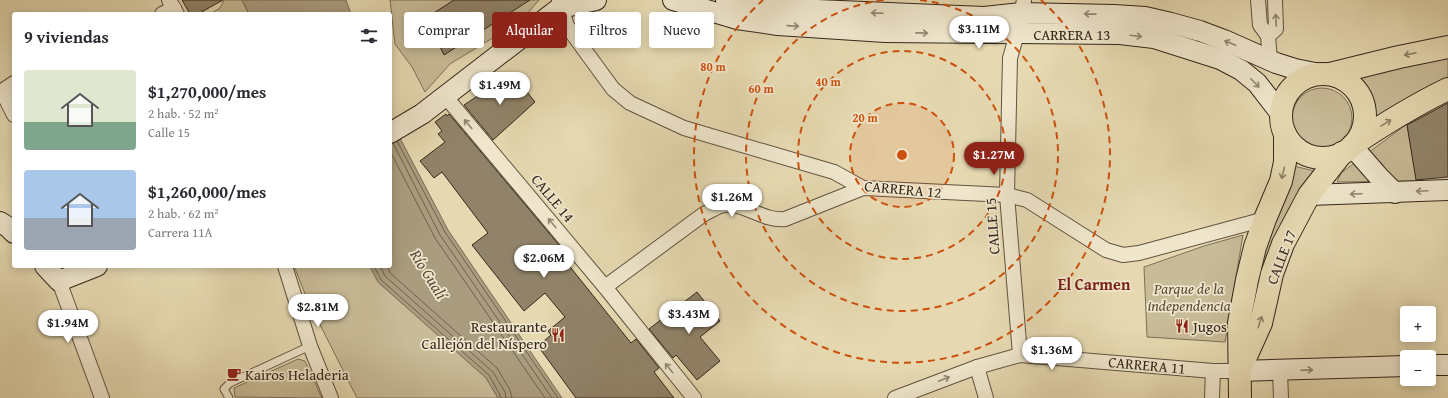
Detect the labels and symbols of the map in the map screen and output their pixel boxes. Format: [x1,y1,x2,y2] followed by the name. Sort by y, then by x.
[871,9,884,16] one-way arrow
[1084,10,1097,18] one-way arrow
[1272,14,1279,27] one-way arrow
[946,16,1012,50] pin: $3.11M
[786,22,799,29] one-way arrow
[1033,24,1111,45] street label: CARRERA 13
[915,29,928,37] one-way arrow
[1129,32,1142,40] one-way arrow
[1225,39,1237,46] one-way arrow
[1404,51,1417,59] one-way arrow
[700,58,726,75] text: 80 m
[467,72,533,106] pin: $1.49M
[815,73,841,90] text: 40 m
[1250,78,1260,87] one-way arrow
[748,80,774,97] text: 60 m
[852,109,878,126] text: 20 m
[464,119,473,129] one-way arrow
[1380,119,1392,127] one-way arrow
[961,142,1027,176] pin: $1.27M
[895,148,909,162] centre of rings
[1278,166,1286,179] one-way arrow
[527,170,579,226] street label: CALLE 14
[864,175,942,203] street label: CARRERA 12
[699,184,765,218] pin: $1.26M
[1416,188,1429,195] one-way arrow
[1350,190,1363,198] one-way arrow
[980,197,1004,255] street label: CALLE 15
[547,218,556,229] one-way arrow
[1261,227,1301,287] street label: CALLE 17
[404,244,455,305] water label: Río Gualí
[511,245,577,279] pin: $2.06M
[1058,272,1131,296] district label: El Carmen
[1147,278,1231,316] park label: Parque de la independencia
[285,294,351,328] pin: $2.81M
[656,301,722,335] pin: $3.43M
[35,310,101,344] pin: $1.94M
[422,316,547,354] place label: Restaurante Callejón del Níspero
[1191,316,1227,337] place label: Jugos
[1257,316,1264,329] one-way arrow
[1174,318,1190,334] restaurant icon: Jugos
[550,327,566,343] restaurant icon: Restaurante Callejón del Níspero
[1019,337,1085,371] pin: $1.36M
[1108,351,1186,379] street label: CARRERA 11
[665,362,674,373] one-way arrow
[245,364,349,385] place label: Kairos Heladeria
[226,366,242,382] cafe icon: Kairos Heladeria
[1300,366,1313,373] one-way arrow
[938,375,950,383] one-way arrow

